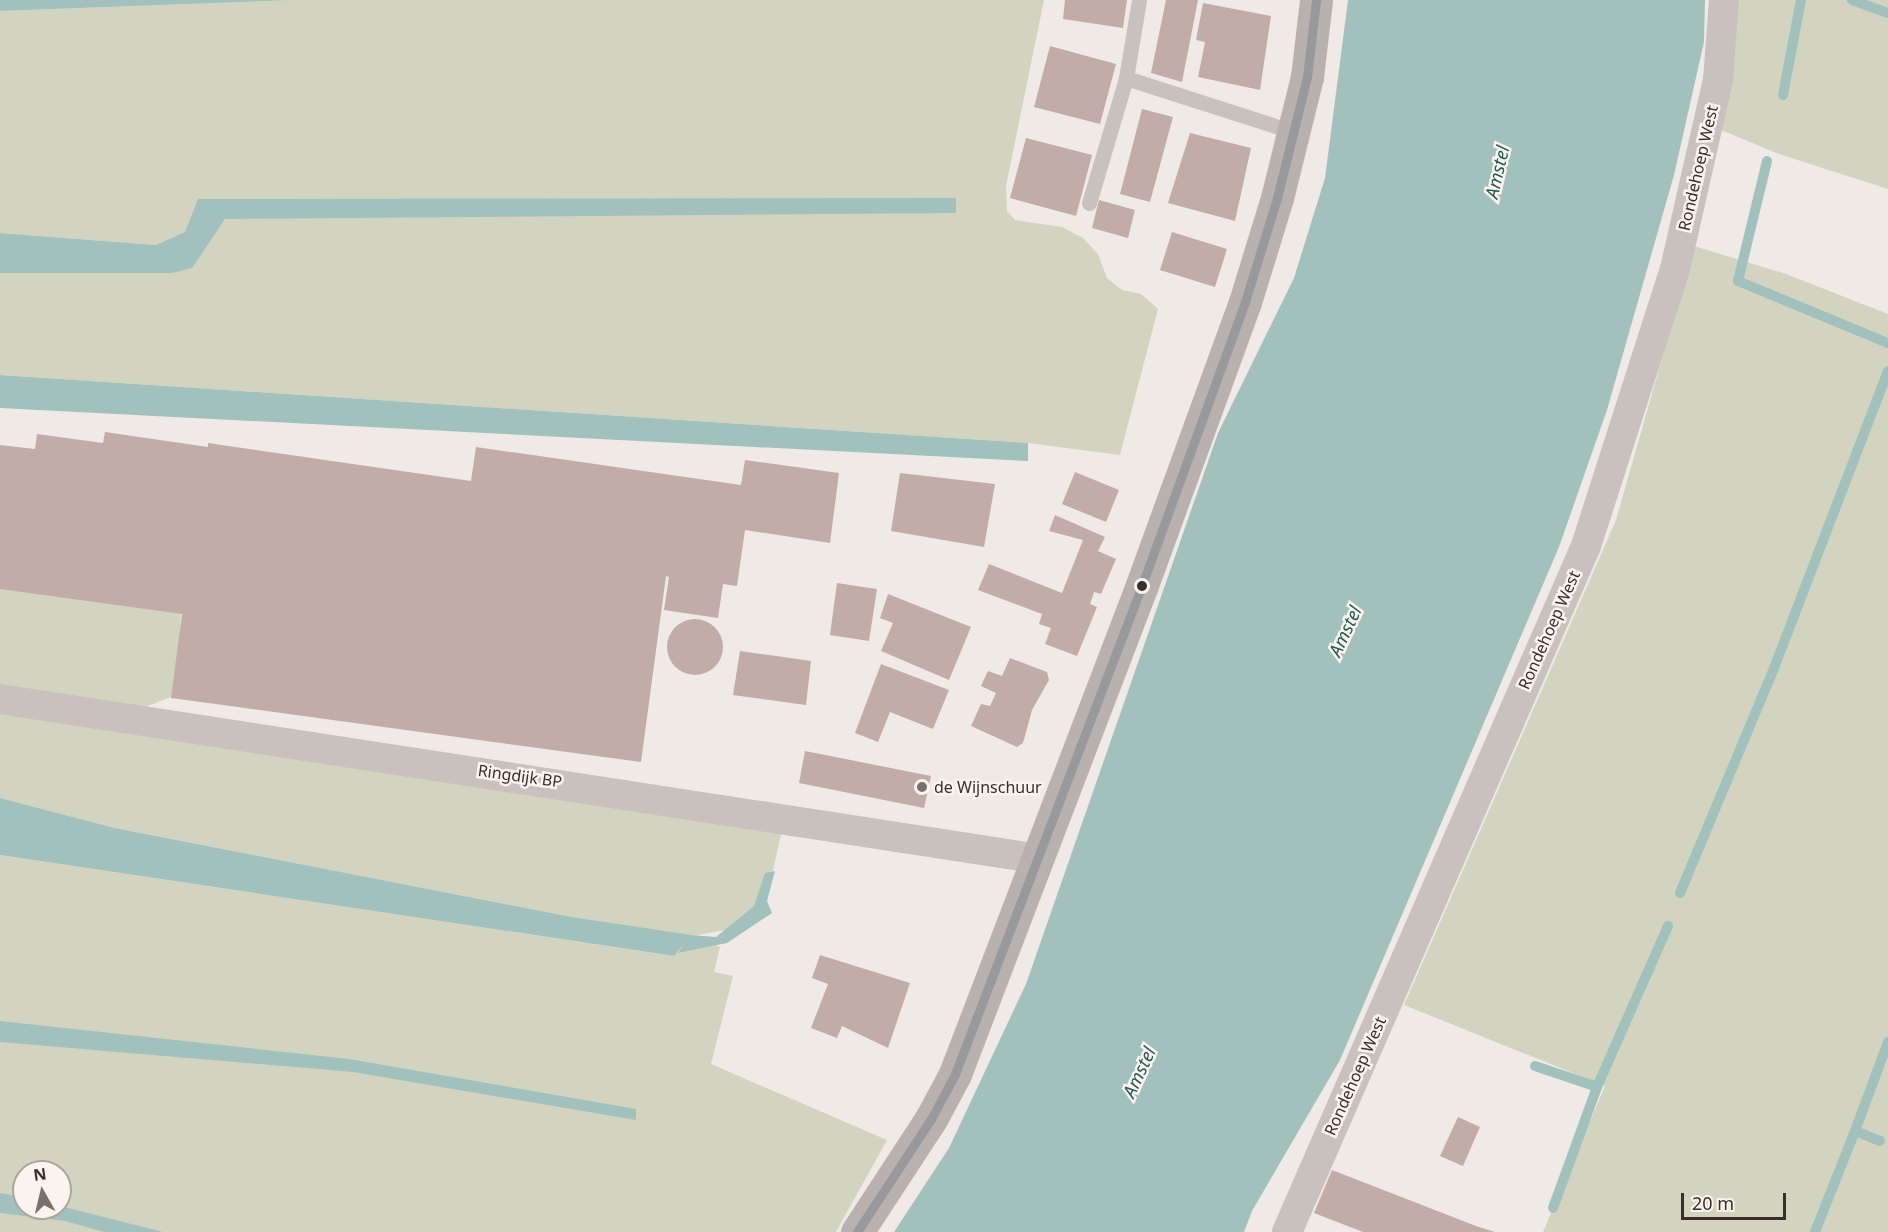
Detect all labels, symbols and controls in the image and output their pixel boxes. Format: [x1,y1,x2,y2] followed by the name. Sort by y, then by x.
[1674,103,1722,233] street label: Rondehoep West
[1480,144,1514,200] water label: Amstel
[1514,568,1584,692] street label: Rondehoep West
[1136,580,1148,592] unlabelled marker
[1324,602,1366,660] water label: Amstel
[477,761,563,791] street label: Ringdijk BP
[934,777,1042,797] place label: de Wijnschuur
[915,780,929,794] marker: de Wijnschuur
[1320,1014,1390,1138] street label: Rondehoep West
[1118,1043,1160,1101] water label: Amstel
[12,1160,72,1220] north arrow
[32,1162,48,1186] text: N
[1684,1181,1789,1219] scale bar
[1692,1191,1734,1215] text: 20 m

